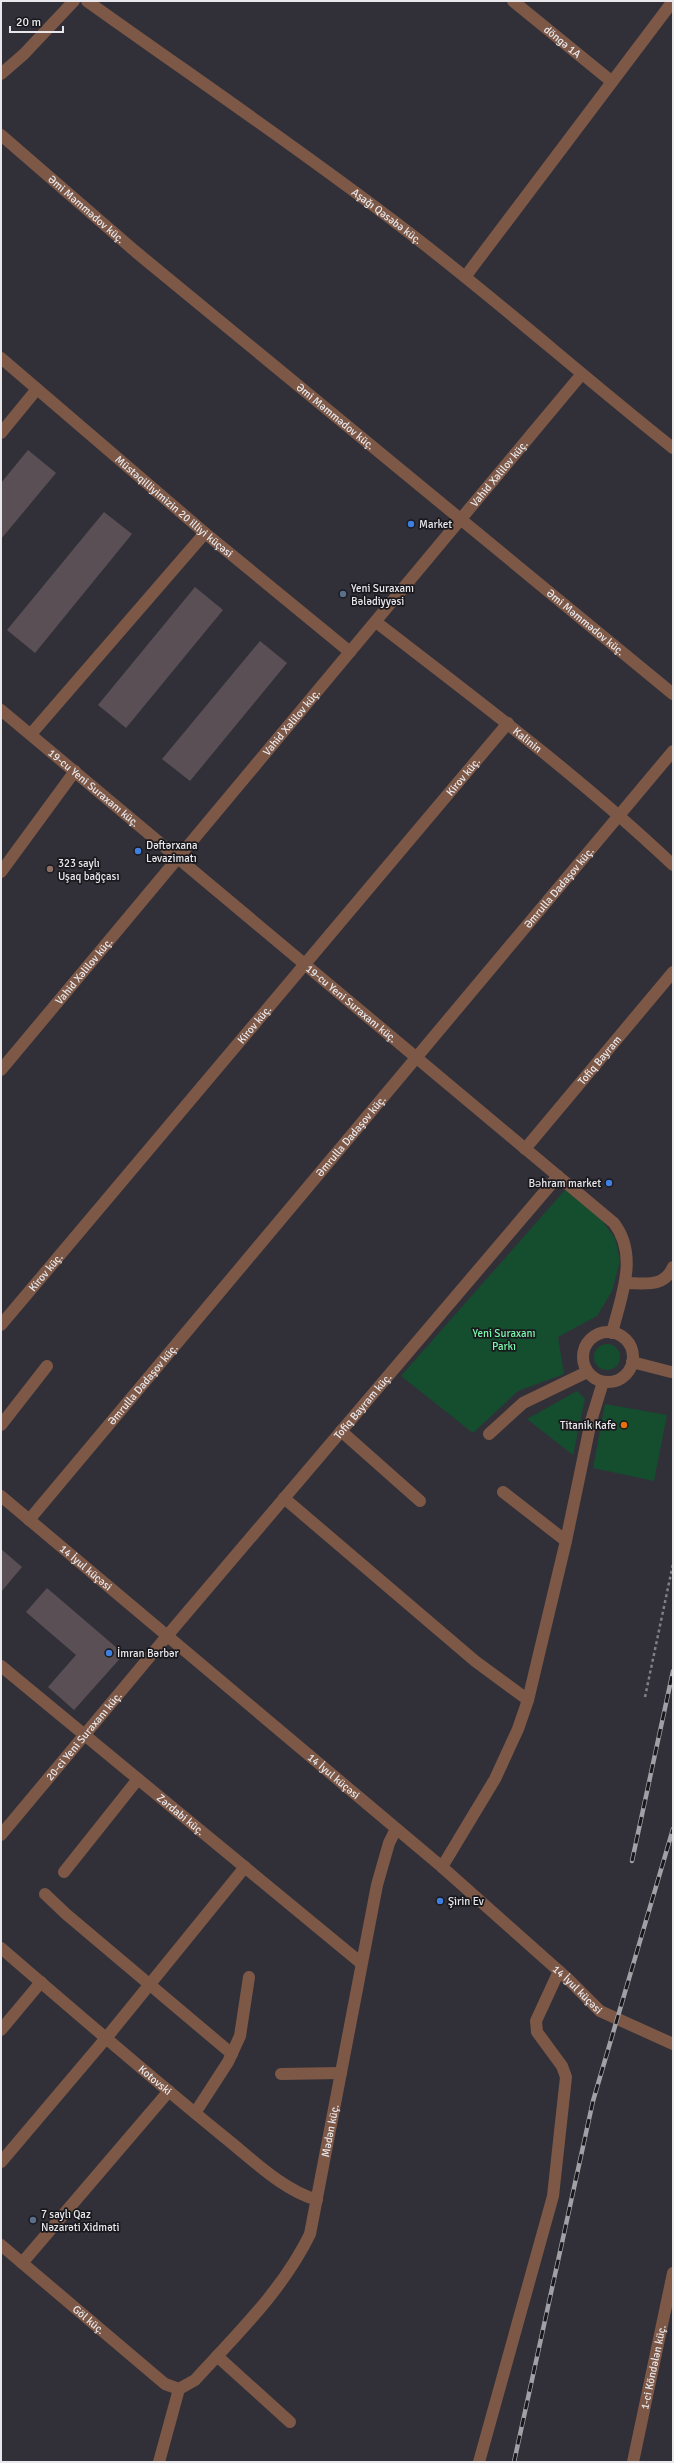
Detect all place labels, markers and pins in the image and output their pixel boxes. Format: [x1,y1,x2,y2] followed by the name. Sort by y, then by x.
[419,518,452,531] place label: Market
[406,519,416,529] marker: Market
[351,582,414,608] place label: Yeni Suraxanı Bələdiyyəsi
[338,589,348,599] marker: Yeni Suraxanı Bələdiyyəsi
[146,839,198,865] place label: Dəftərxana Ləvazimatı
[133,846,143,856] marker: Dəftərxana Ləvazimatı
[58,857,119,883] place label: 323 saylı Uşaq bağçası
[45,864,55,874] marker: 323 saylı Uşaq bağçası
[528,1177,601,1190] place label: Bәhram market
[604,1178,614,1188] marker: Bәhram market
[560,1419,616,1432] place label: Titanik Kafe
[619,1420,629,1430] marker: Titanik Kafe
[117,1646,179,1660] place label: İmran Bərbər
[104,1648,114,1658] marker: İmran Bərbər
[448,1895,484,1908] place label: Şirin Ev
[435,1896,445,1906] marker: Şirin Ev
[41,2208,119,2234] place label: 7 saylı Qaz Nəzarəti Xidməti
[28,2215,38,2225] marker: 7 saylı Qaz Nəzarəti Xidməti

